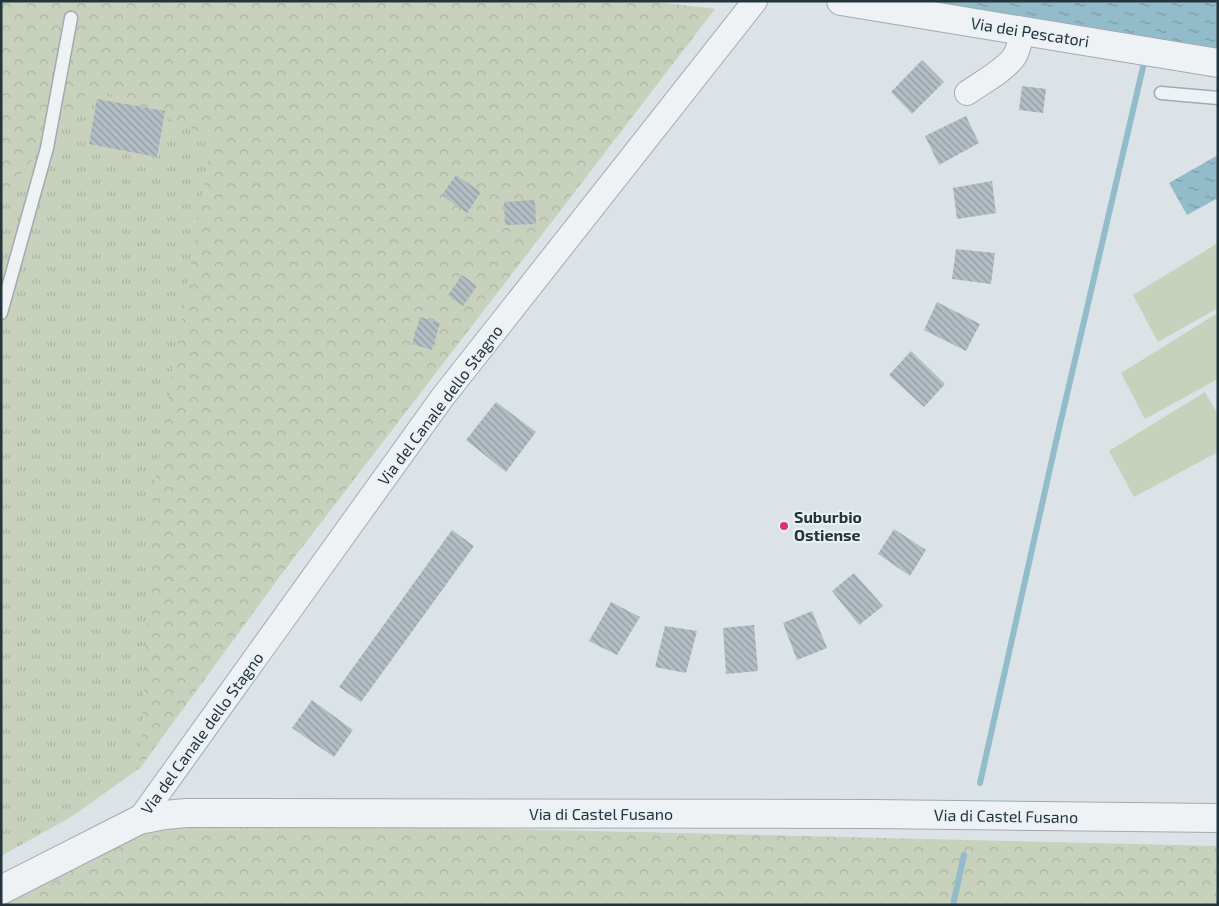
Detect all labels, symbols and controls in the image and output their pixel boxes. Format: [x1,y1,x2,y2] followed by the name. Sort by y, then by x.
[970,13,1091,50] street label: Via dei Pescatori
[373,321,506,489] street label: Via del Canale dello Stagno
[794,507,862,544] place label: Suburbio Ostiense
[778,520,790,532] marker: Suburbio Ostiense
[136,648,267,817] street label: Via del Canale dello Stagno
[529,804,673,823] street label: Via di Castel Fusano
[934,805,1078,826] street label: Via di Castel Fusano

